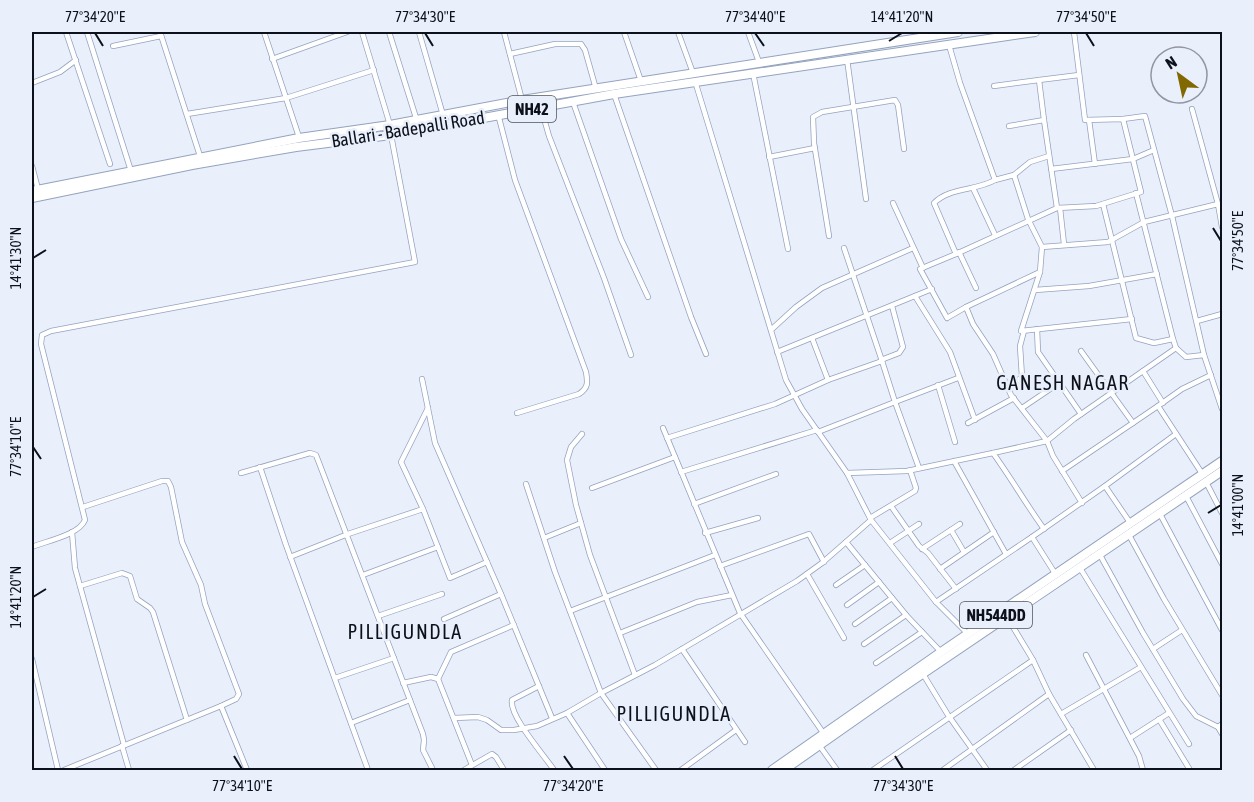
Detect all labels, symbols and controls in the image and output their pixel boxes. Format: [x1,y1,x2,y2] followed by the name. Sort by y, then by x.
[65,8,126,25] text: 77°34'20"E
[395,8,456,25] text: 77°34'30"E
[725,8,786,25] text: 77°34'40"E
[871,8,933,25] text: 14°41'20"N
[1056,8,1117,25] text: 77°34'50"E
[1149,45,1209,105] north arrow
[1162,52,1180,73] text: N
[508,96,556,122] road number: NH42
[330,107,486,151] street label: Ballari - Badepalli Road
[1229,210,1246,271] text: 77°34'50"E
[7,227,24,289] text: 14°41'30"N
[996,371,1130,394] district label: GANESH NAGAR
[7,416,24,477] text: 77°34'10"E
[1229,474,1246,536] text: 14°41'00"N
[7,566,24,628] text: 14°41'20"N
[960,602,1032,628] road number: NH544DD
[348,620,462,643] district label: PILLIGUNDLA
[617,702,731,725] district label: PILLIGUNDLA
[212,777,273,794] text: 77°34'10"E
[543,777,604,794] text: 77°34'20"E
[873,777,934,794] text: 77°34'30"E

